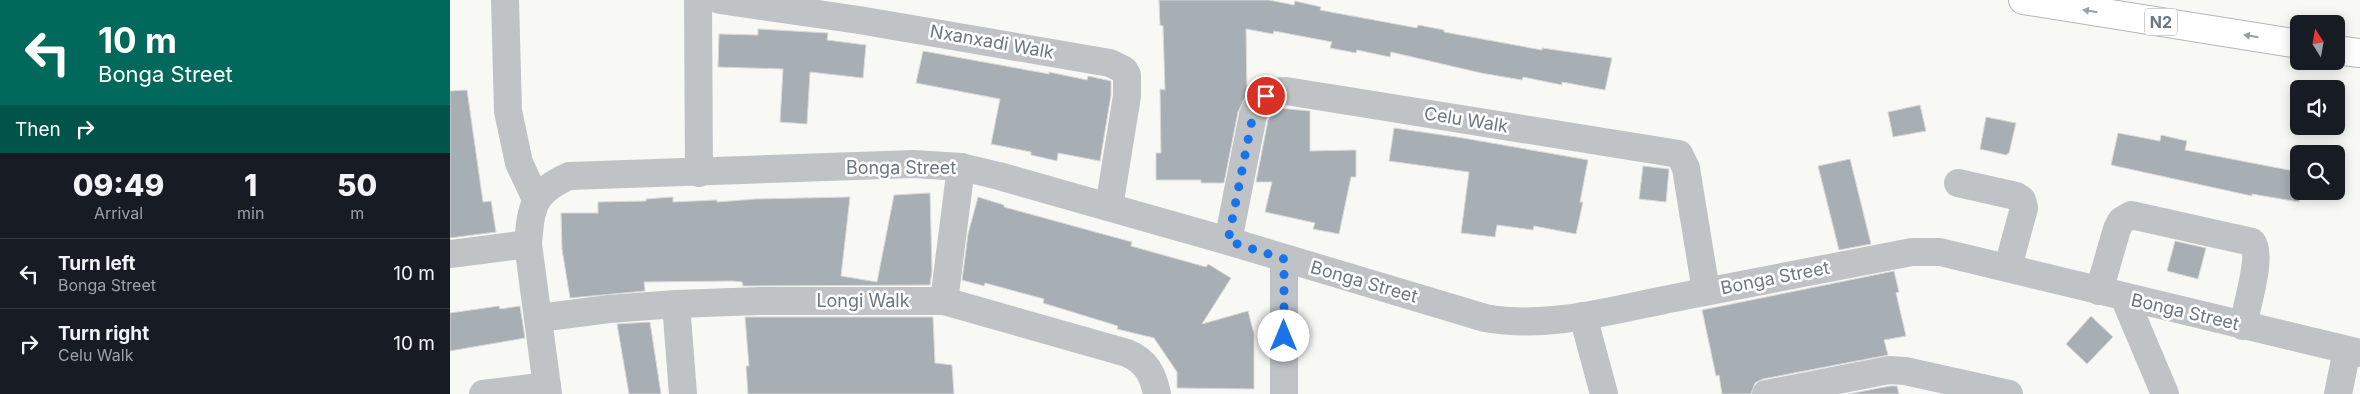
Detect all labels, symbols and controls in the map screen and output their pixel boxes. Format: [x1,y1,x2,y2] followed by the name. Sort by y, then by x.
[2082,6,2098,14] one-way arrow
[2145,8,2177,36] road number: N2
[2290,15,2345,70] north arrow
[2290,15,2345,200] map controls
[98,19,177,61] text: 10 m
[15,20,80,85] icon: left
[928,20,1056,63] street label: Nxanxadi Walk
[2242,32,2258,40] one-way arrow
[98,61,233,87] text: Bonga Street
[1245,75,1287,117] pin
[2290,80,2345,135] button: sound
[1252,82,1280,110] icon: arrive
[1423,102,1510,137] street label: Celu Walk
[71,115,99,143] icon: right
[15,118,61,141] text: Then
[2290,145,2345,200] button: search
[846,157,956,178] street label: Bonga Street
[73,167,164,203] text: 09:49
[244,167,257,203] text: 1
[337,167,377,203] text: 50
[94,203,143,223] text: Arrival
[237,203,264,223] text: min
[350,203,364,223] text: m
[58,252,136,275] text: Turn left
[1308,256,1420,307] street label: Bonga Street
[1719,257,1831,298] street label: Bonga Street
[15,260,43,288] icon: left
[393,262,435,285] text: 10 m
[58,275,156,295] text: Bonga Street
[2129,289,2241,334] street label: Bonga Street
[816,290,910,311] street label: Longi Walk
[1257,309,1309,361] position arrow
[58,322,149,345] text: Turn right
[15,330,43,358] icon: right
[393,332,435,355] text: 10 m
[58,345,133,365] text: Celu Walk

